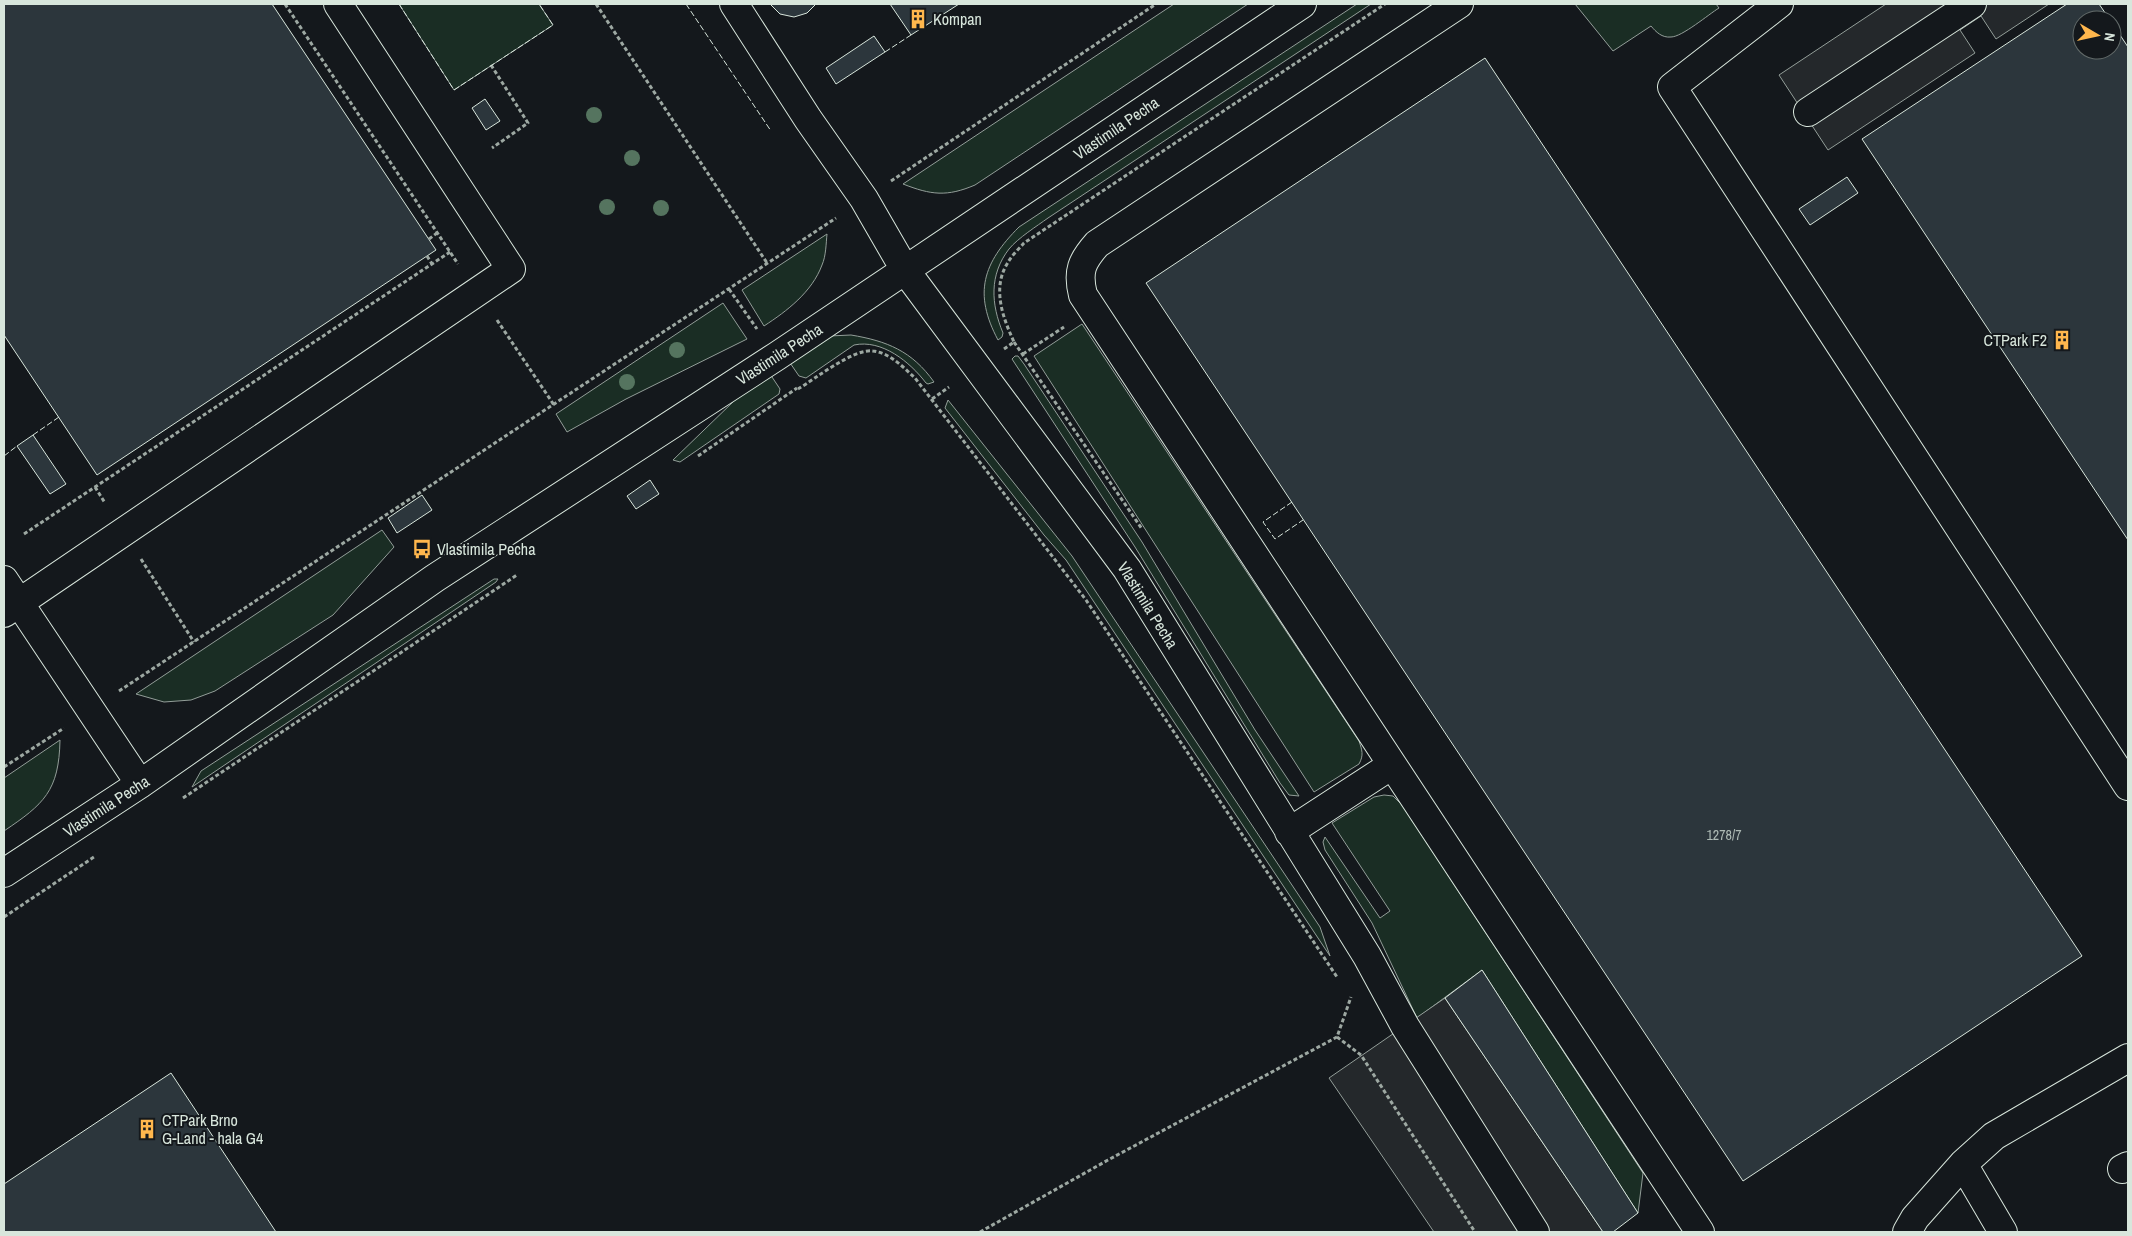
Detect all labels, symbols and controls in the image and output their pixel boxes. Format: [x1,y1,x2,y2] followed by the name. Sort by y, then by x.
[907,8,929,30] building icon: Kompan
[933,8,982,30] place label: Kompan
[2072,10,2122,60] north arrow
[2100,32,2119,43] text: N
[1069,91,1164,165] street label: Vlastimila Pecha
[732,318,827,390] street label: Vlastimila Pecha
[1984,329,2047,351] place label: CTPark F2
[2051,329,2073,351] building icon: CTPark F2
[411,538,433,560] bus stop icon: Vlastimila Pecha
[437,538,536,560] place label: Vlastimila Pecha
[1113,557,1184,653] street label: Vlastimila Pecha
[59,770,154,842] street label: Vlastimila Pecha
[1706,826,1742,844] house number: 1278/7
[162,1109,263,1149] place label: CTPark Brno G-Land - hala G4
[136,1118,158,1140] building icon: CTPark Brno G-Land - hala G4

